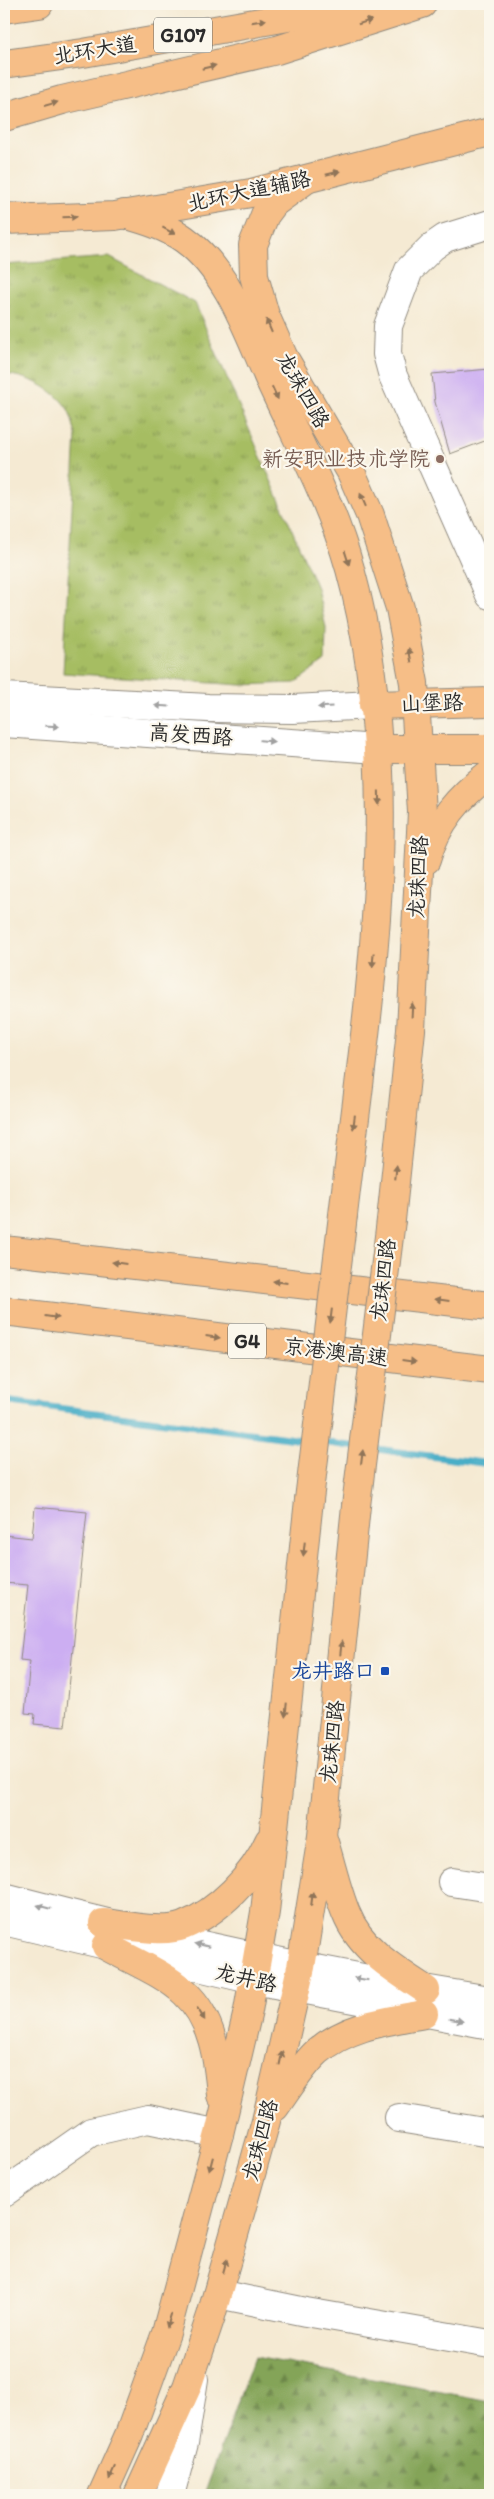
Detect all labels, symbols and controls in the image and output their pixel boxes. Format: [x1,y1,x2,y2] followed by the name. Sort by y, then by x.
[251,17,267,25] one-way arrow
[357,17,372,25] one-way arrow
[154,18,212,52] road number: G107
[51,31,138,68] street label: 北环大道
[201,63,216,71] one-way arrow
[43,99,58,107] one-way arrow
[185,165,313,216] street label: 北环大道辅路
[326,169,341,177] one-way arrow
[62,213,78,221] one-way arrow
[162,227,177,235] one-way arrow
[265,319,273,333] one-way arrow
[272,347,335,432] street label: 龙珠四路
[272,386,280,400] one-way arrow
[262,446,430,471] place label: 新安职业技术学院
[434,453,446,465] marker: 新安职业技术学院
[359,492,367,507] one-way arrow
[343,551,351,566] one-way arrow
[405,647,413,663] one-way arrow
[400,689,464,716] street label: 山堡路
[154,701,170,709] one-way arrow
[317,704,333,712] one-way arrow
[148,719,234,750] street label: 高发西路
[45,723,61,731] one-way arrow
[259,737,275,745] one-way arrow
[375,790,383,806] one-way arrow
[403,834,432,920] street label: 龙珠四路
[369,953,377,969] one-way arrow
[408,1002,416,1018] one-way arrow
[350,1114,358,1130] one-way arrow
[392,1163,400,1179] one-way arrow
[365,1237,400,1323] street label: 龙珠四路
[111,1259,127,1267] one-way arrow
[272,1278,288,1286] one-way arrow
[434,1296,450,1304] one-way arrow
[327,1308,335,1324] one-way arrow
[44,1313,60,1321] one-way arrow
[228,1324,266,1358] road number: G4
[206,1333,222,1341] one-way arrow
[282,1333,390,1370] street label: 京港澳高速
[402,1357,418,1365] one-way arrow
[358,1449,366,1465] one-way arrow
[300,1541,308,1557] one-way arrow
[337,1640,345,1656] one-way arrow
[291,1658,375,1683] place label: 龙井路口
[379,1665,391,1677] marker: 龙井路口
[315,1699,348,1785] street label: 龙珠四路
[282,1703,290,1719] one-way arrow
[308,1891,316,1907] one-way arrow
[36,1903,51,1911] one-way arrow
[194,1941,209,1949] one-way arrow
[213,1958,280,1997] street label: 龙井路
[352,1975,368,1983] one-way arrow
[196,2008,205,2021] one-way arrow
[449,2016,465,2024] one-way arrow
[277,2051,285,2066] one-way arrow
[237,2096,282,2184] street label: 龙珠四路
[207,2157,215,2172] one-way arrow
[222,2258,230,2273] one-way arrow
[165,2314,173,2329] one-way arrow
[107,2466,115,2480] one-way arrow

